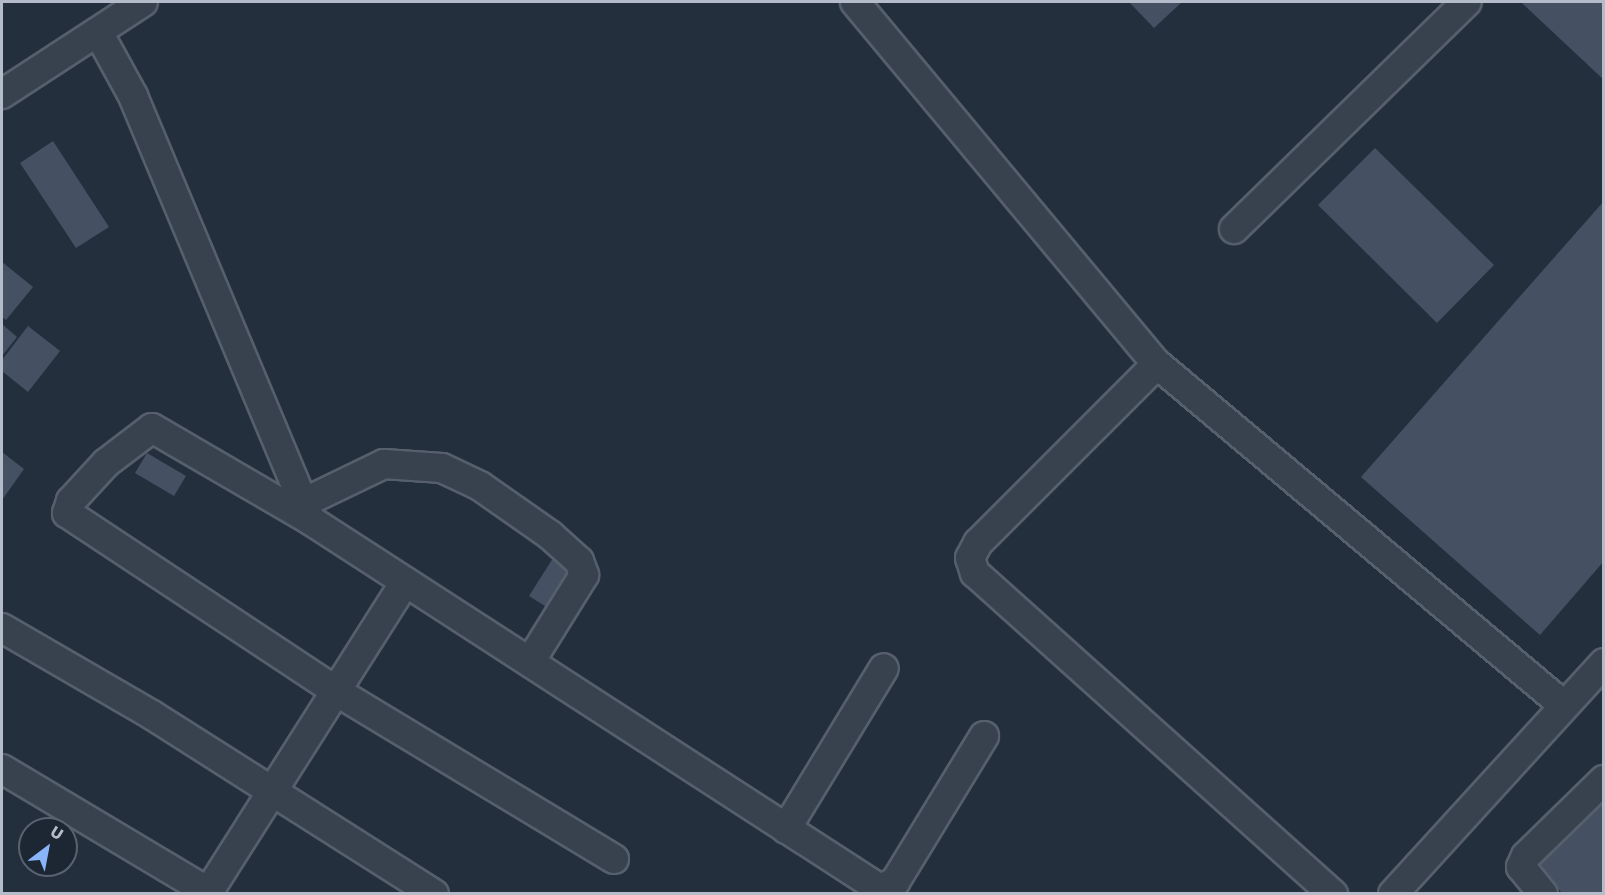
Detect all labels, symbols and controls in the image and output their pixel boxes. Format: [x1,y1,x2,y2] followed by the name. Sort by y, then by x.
[18,817,78,877] north arrow
[46,820,68,846] text: U

